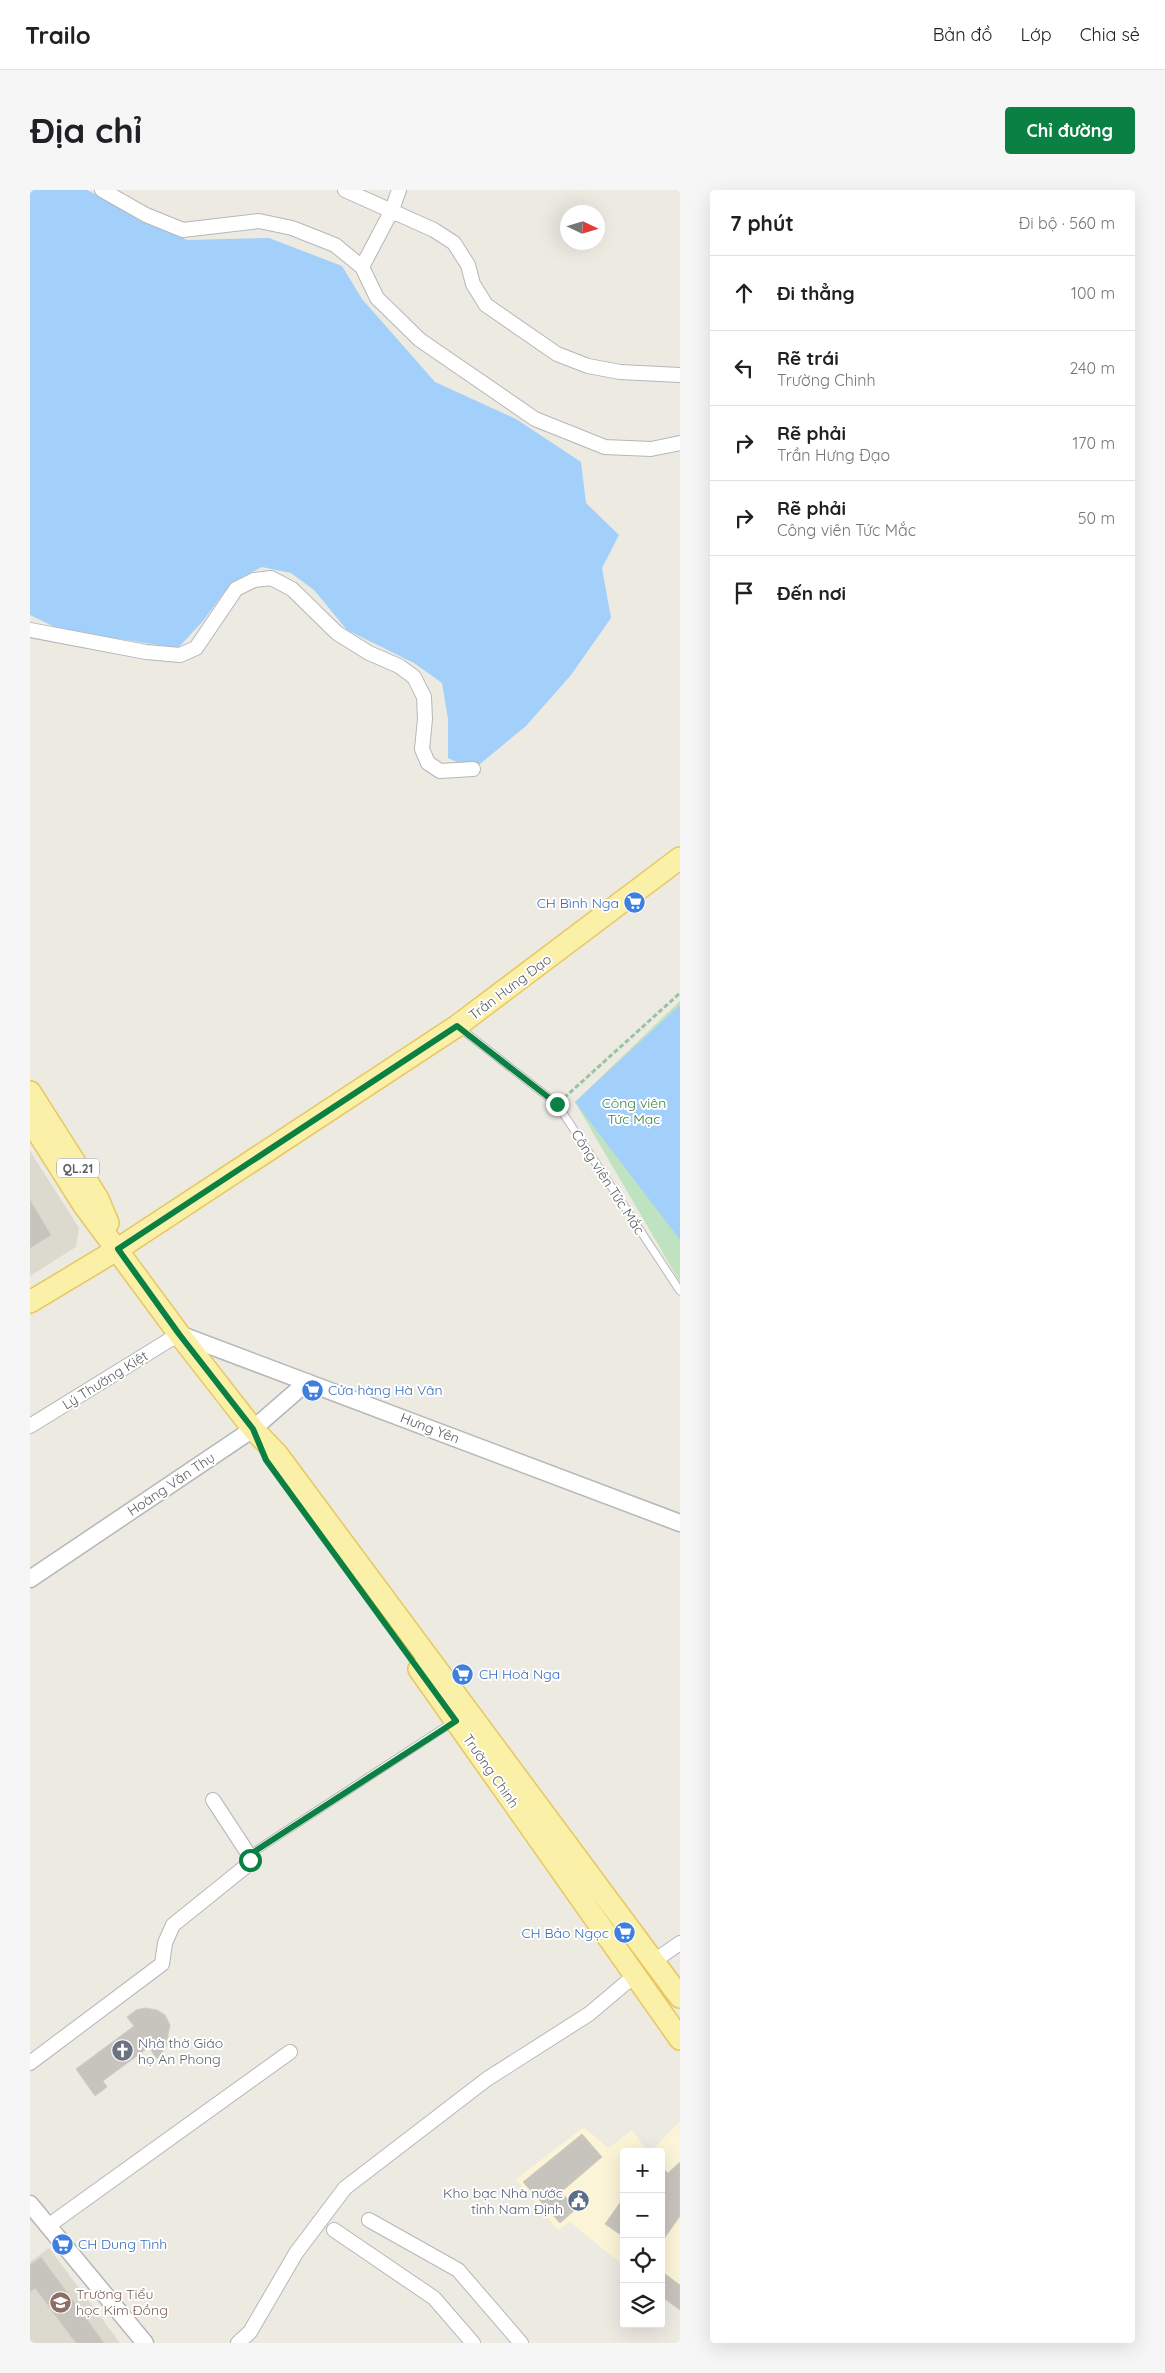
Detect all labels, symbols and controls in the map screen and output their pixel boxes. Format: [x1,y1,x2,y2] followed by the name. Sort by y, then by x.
[25,20,91,50] text: Trailo
[933,23,992,46] text: Bản đồ
[1020,23,1052,46] text: Lớp
[1080,23,1140,46] text: Chia sẻ
[1005,107,1135,154] button: Chỉ đường
[30,108,142,152] text: Địa chỉ
[560,205,605,250] north arrow
[730,210,794,236] text: 7 phút
[1019,213,1115,233] text: Đi bộ · 560 m
[730,279,758,307] icon: ahead
[777,281,855,305] text: Đi thẳng
[1071,283,1115,303] text: 100 m
[777,346,839,370] text: Rẽ trái
[730,354,758,382] icon: left
[1069,358,1115,378] text: 240 m
[777,370,876,390] text: Trường Chinh
[777,421,846,445] text: Rẽ phải
[730,429,758,457] icon: right
[1072,433,1115,453] text: 170 m
[777,445,890,465] text: Trần Hưng Đạo
[777,496,846,520] text: Rẽ phải
[730,504,758,532] icon: right
[1078,508,1115,528] text: 50 m
[777,520,916,540] text: Công viên Tức Mắc
[730,579,758,607] icon: arrive
[777,581,846,605] text: Đến nơi
[623,891,647,915] supermarket icon: CH Bình Nga
[537,894,619,912] place label: CH Bình Nga
[465,950,555,1024] street label: Trần Hưng Đạo
[546,1093,569,1116] route end
[602,1094,666,1128] park label: Công viên Tức Mạc
[567,1126,649,1238] street label: Công viên Tức Mắc
[57,1158,99,1178] road number: QL.21
[59,1346,151,1413] street label: Lý Thường Kiệt
[300,1378,324,1402] supermarket icon: Cửa hàng Hà Vân
[328,1381,443,1399] place label: Cửa hàng Hà Vân
[398,1408,462,1448] street label: Hưng Yên
[124,1448,218,1520] street label: Hoàng Văn Thụ
[451,1662,475,1686] supermarket icon: CH Hoà Nga
[479,1665,560,1683] place label: CH Hoà Nga
[459,1731,523,1811] street label: Trường Chinh
[239,1849,262,1872] route start
[613,1921,637,1945] supermarket icon: CH Bảo Ngọc
[521,1924,609,1942] place label: CH Bảo Ngọc
[138,2034,223,2068] place label: Nhà thờ Giáo họ An Phong
[110,2039,134,2063] church icon: Nhà thờ Giáo họ An Phong
[620,2148,665,2328] map controls
[620,2148,665,2193] button: +
[443,2184,563,2218] place label: Kho bạc Nhà nước tỉnh Nam Định
[567,2189,591,2213] public building icon: Kho bạc Nhà nước tỉnh Nam Định
[620,2193,665,2238] button: −
[50,2232,74,2256] supermarket icon: CH Dung Tình
[78,2235,167,2253] place label: CH Dung Tình
[620,2238,665,2283] button: locate
[620,2283,665,2328] button: layers
[76,2285,168,2319] place label: Trường Tiểu học Kim Đồng
[48,2290,72,2314] school or university icon: Trường Tiểu học Kim Đồng

